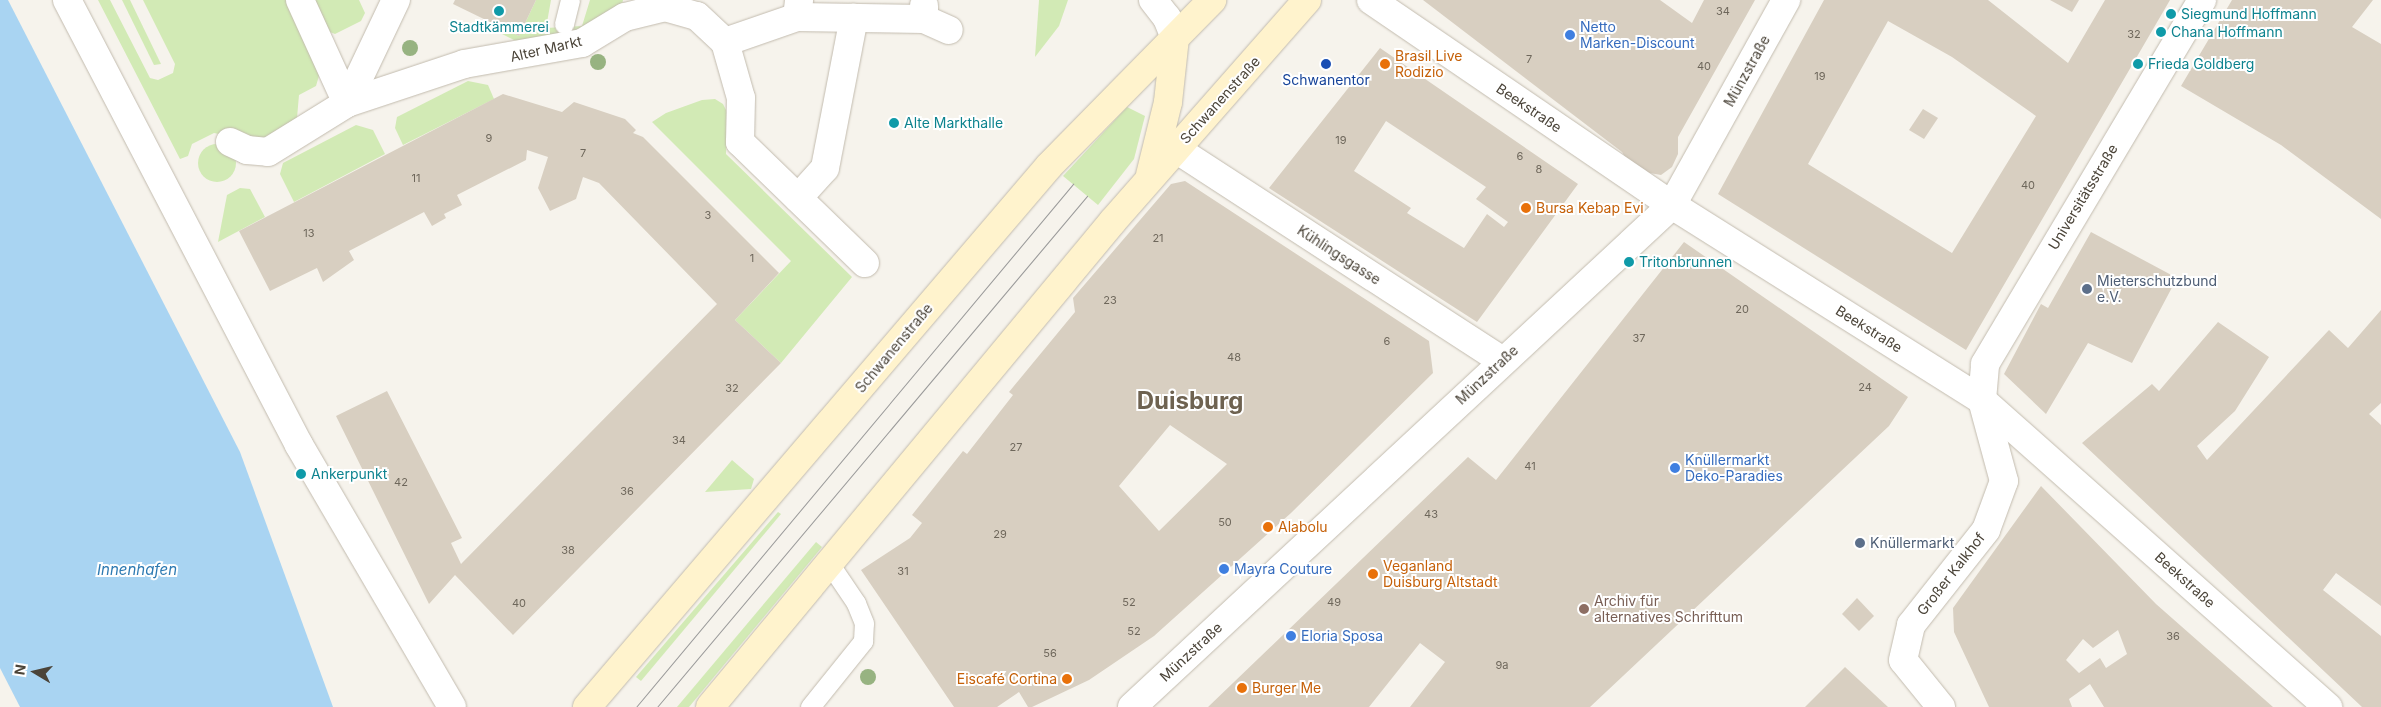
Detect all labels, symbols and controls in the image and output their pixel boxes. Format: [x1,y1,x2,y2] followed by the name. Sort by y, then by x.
[1716,4,1730,18] house number: 34
[493,5,505,17] marker: Stadtkämmerei
[2181,6,2317,22] place label: Siegmund Hoffmann
[2165,8,2177,20] marker: Siegmund Hoffmann
[449,19,549,35] place label: Stadtkämmerei
[1580,19,1695,52] place label: Netto Marken-Discount
[2171,24,2283,40] place label: Chana Hoffmann
[2155,26,2167,38] marker: Chana Hoffmann
[2127,27,2141,41] house number: 32
[1564,29,1576,41] marker: Netto Marken-Discount
[1721,32,1773,110] street label: Münzstraße
[508,33,584,65] street label: Alter Markt
[1395,48,1462,80] place label: Brasil Live Rodizio
[1526,52,1532,66] house number: 7
[1177,53,1263,147] street label: Schwanenstraße
[2148,56,2254,72] place label: Frieda Goldberg
[1320,58,1332,70] marker: Schwanentor
[1379,58,1391,70] marker: Brasil Live Rodizio
[2132,58,2144,70] marker: Frieda Goldberg
[1697,59,1711,73] house number: 40
[1814,69,1826,83] house number: 19
[1282,72,1370,88] place label: Schwanentor
[1493,80,1565,136] street label: Beekstraße
[904,115,1003,131] place label: Alte Markthalle
[888,117,900,129] marker: Alte Markthalle
[486,131,492,145] house number: 9
[1335,133,1347,147] house number: 19
[2045,141,2121,253] street label: Universitätsstraße
[580,146,586,160] house number: 7
[1517,149,1523,163] house number: 6
[1536,162,1542,176] house number: 8
[412,171,420,185] house number: 11
[2021,178,2035,192] house number: 40
[1536,200,1644,216] place label: Bursa Kebap Evi
[1520,202,1532,214] marker: Bursa Kebap Evi
[705,208,711,222] house number: 3
[1294,222,1384,288] street label: Kühlingsgasse
[303,226,315,240] house number: 13
[1152,231,1164,245] house number: 21
[750,251,754,265] house number: 1
[1639,254,1732,270] place label: Tritonbrunnen
[1623,256,1635,268] marker: Tritonbrunnen
[2097,273,2217,306] place label: Mieterschutzbund e.V.
[2081,283,2093,295] marker: Mieterschutzbund e.V.
[1103,293,1117,307] house number: 23
[852,300,936,396] street label: Schwanenstraße
[1735,302,1749,316] house number: 20
[1833,302,1905,356] street label: Beekstraße
[1632,331,1646,345] house number: 37
[1384,334,1390,348] house number: 6
[1452,342,1522,408] street label: Münzstraße
[1227,350,1241,364] house number: 48
[1858,380,1872,394] house number: 24
[725,381,739,395] house number: 32
[1137,387,1243,415] district label: Duisburg
[672,433,686,447] house number: 34
[1010,440,1022,454] house number: 27
[1685,452,1783,484] place label: Knüllermarkt Deko-Paradies
[1524,459,1536,473] house number: 41
[1669,462,1681,474] marker: Knüllermarkt Deko-Paradies
[311,466,387,482] place label: Ankerpunkt
[295,468,307,480] marker: Ankerpunkt
[394,475,408,489] house number: 42
[620,484,634,498] house number: 36
[1424,507,1438,521] house number: 43
[1218,515,1232,529] house number: 50
[1278,519,1328,535] place label: Alabolu
[1262,521,1274,533] marker: Alabolu
[993,527,1007,541] house number: 29
[1914,529,1988,619] street label: Großer Kalkhof
[1870,535,1954,551] place label: Knüllermarkt
[1854,537,1866,549] marker: Knüllermarkt
[561,543,575,557] house number: 38
[2151,549,2219,611] street label: Beekstraße
[1383,558,1498,590] place label: Veganland Duisburg Altstadt
[97,561,177,579] water label: Innenhafen
[1234,561,1332,577] place label: Mayra Couture
[1218,563,1230,575] marker: Mayra Couture
[897,564,909,578] house number: 31
[1367,568,1379,580] marker: Veganland Duisburg Altstadt
[1594,593,1743,626] place label: Archiv für alternatives Schrifttum
[1122,595,1136,609] house number: 52
[1327,595,1341,609] house number: 49
[512,596,526,610] house number: 40
[1578,603,1590,615] marker: Archiv für alternatives Schrifttum
[1156,619,1226,685] street label: Münzstraße
[1127,624,1141,638] house number: 52
[1301,628,1383,644] place label: Eloria Sposa
[2166,629,2180,643] house number: 36
[1285,630,1297,642] marker: Eloria Sposa
[1043,646,1057,660] house number: 56
[10,647,60,697] north arrow
[1496,658,1508,672] house number: 9a
[10,663,29,676] text: N
[957,671,1057,687] place label: Eiscafé Cortina
[1061,673,1073,685] marker: Eiscafé Cortina
[1252,680,1321,696] place label: Burger Me
[1236,682,1248,694] marker: Burger Me

